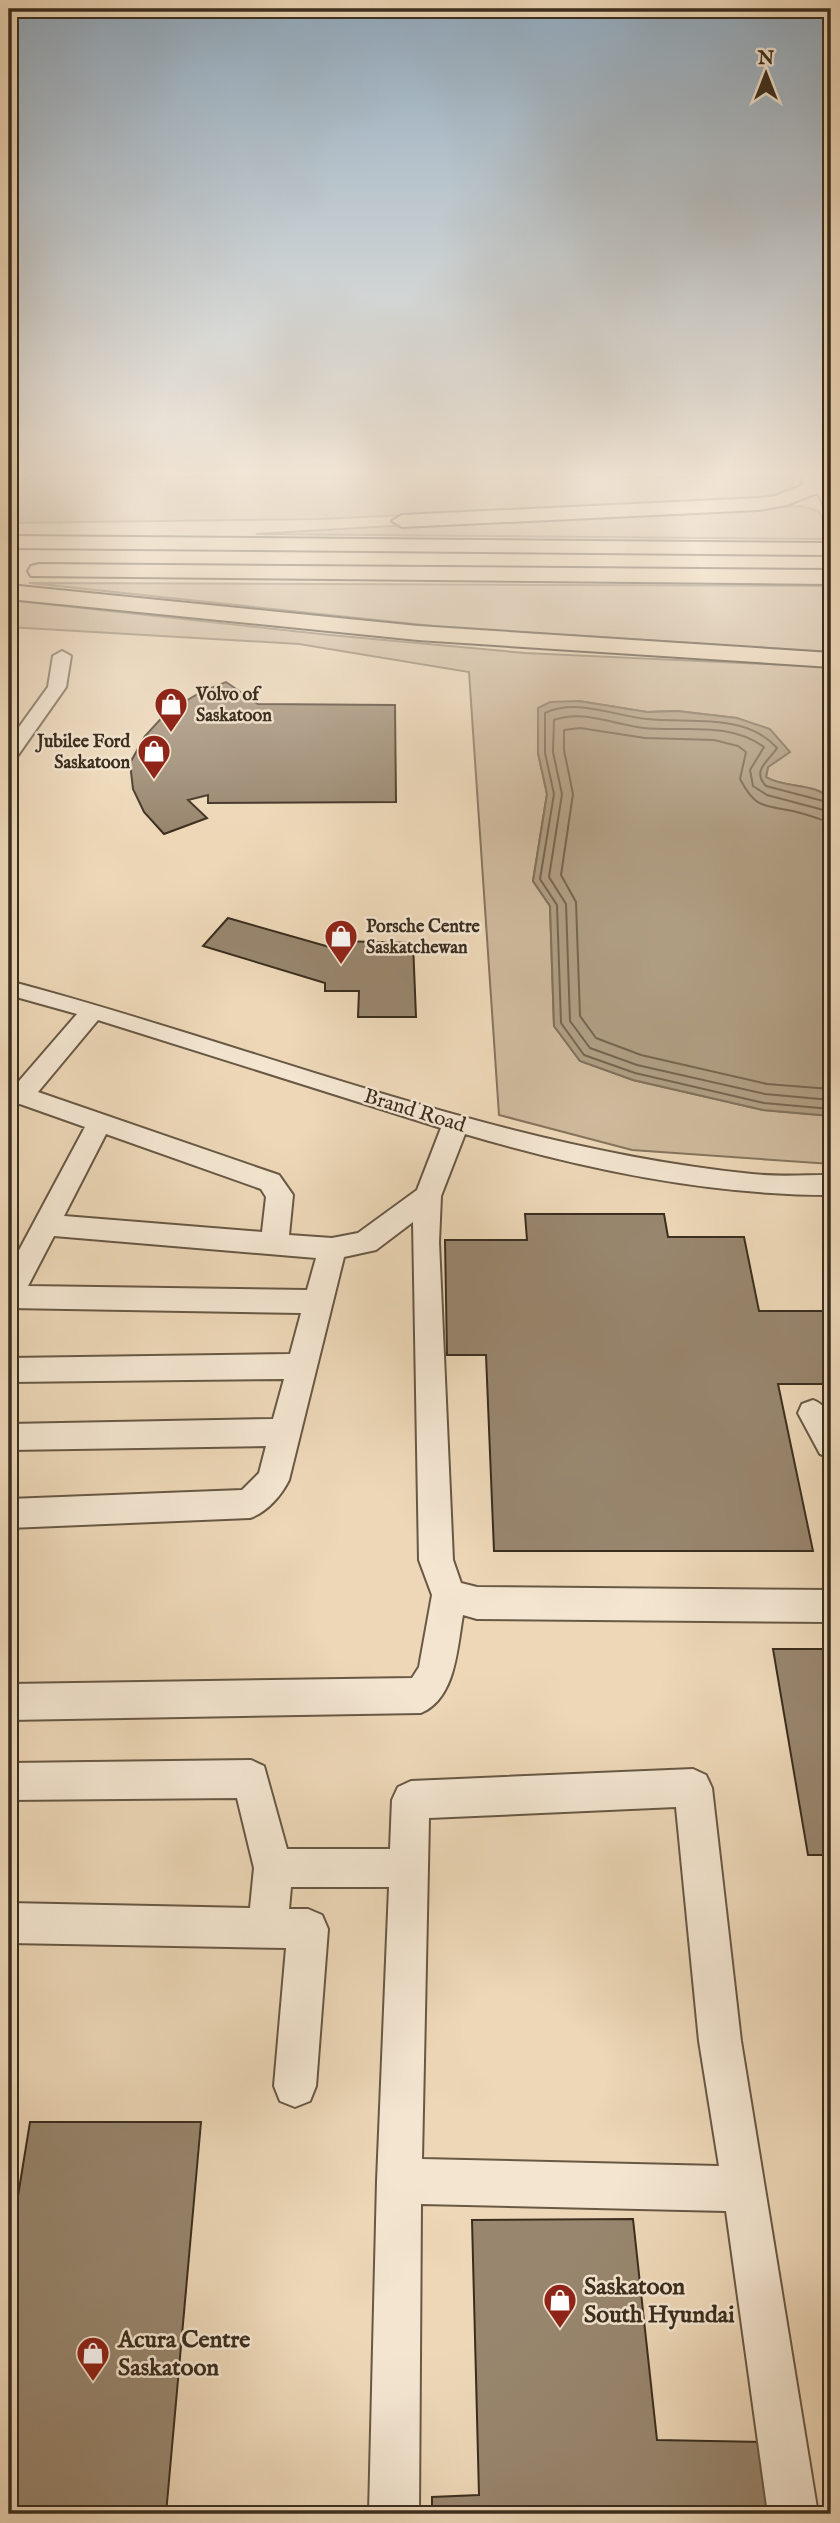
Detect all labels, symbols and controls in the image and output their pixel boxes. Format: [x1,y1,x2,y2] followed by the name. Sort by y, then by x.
[732,38,802,108] north arrow
[757,47,775,71] text: N
[195,684,272,728] place label: Volvo of Saskatoon
[152,685,190,734] shop icon: Volvo of Saskatoon
[35,731,130,775] place label: Jubilee Ford Saskatoon
[135,732,173,781] shop icon: Jubilee Ford Saskatoon
[366,916,481,960] place label: Porsche Centre Saskatchewan
[322,917,360,966] shop icon: Porsche Centre Saskatchewan
[360,1083,470,1140] street label: Brand Road
[584,2272,735,2331] place label: Saskatoon South Hyundai
[541,2281,579,2330] shop icon: Saskatoon South Hyundai
[117,2325,250,2384] place label: Acura Centre Saskatoon
[74,2334,112,2383] shop icon: Acura Centre Saskatoon

